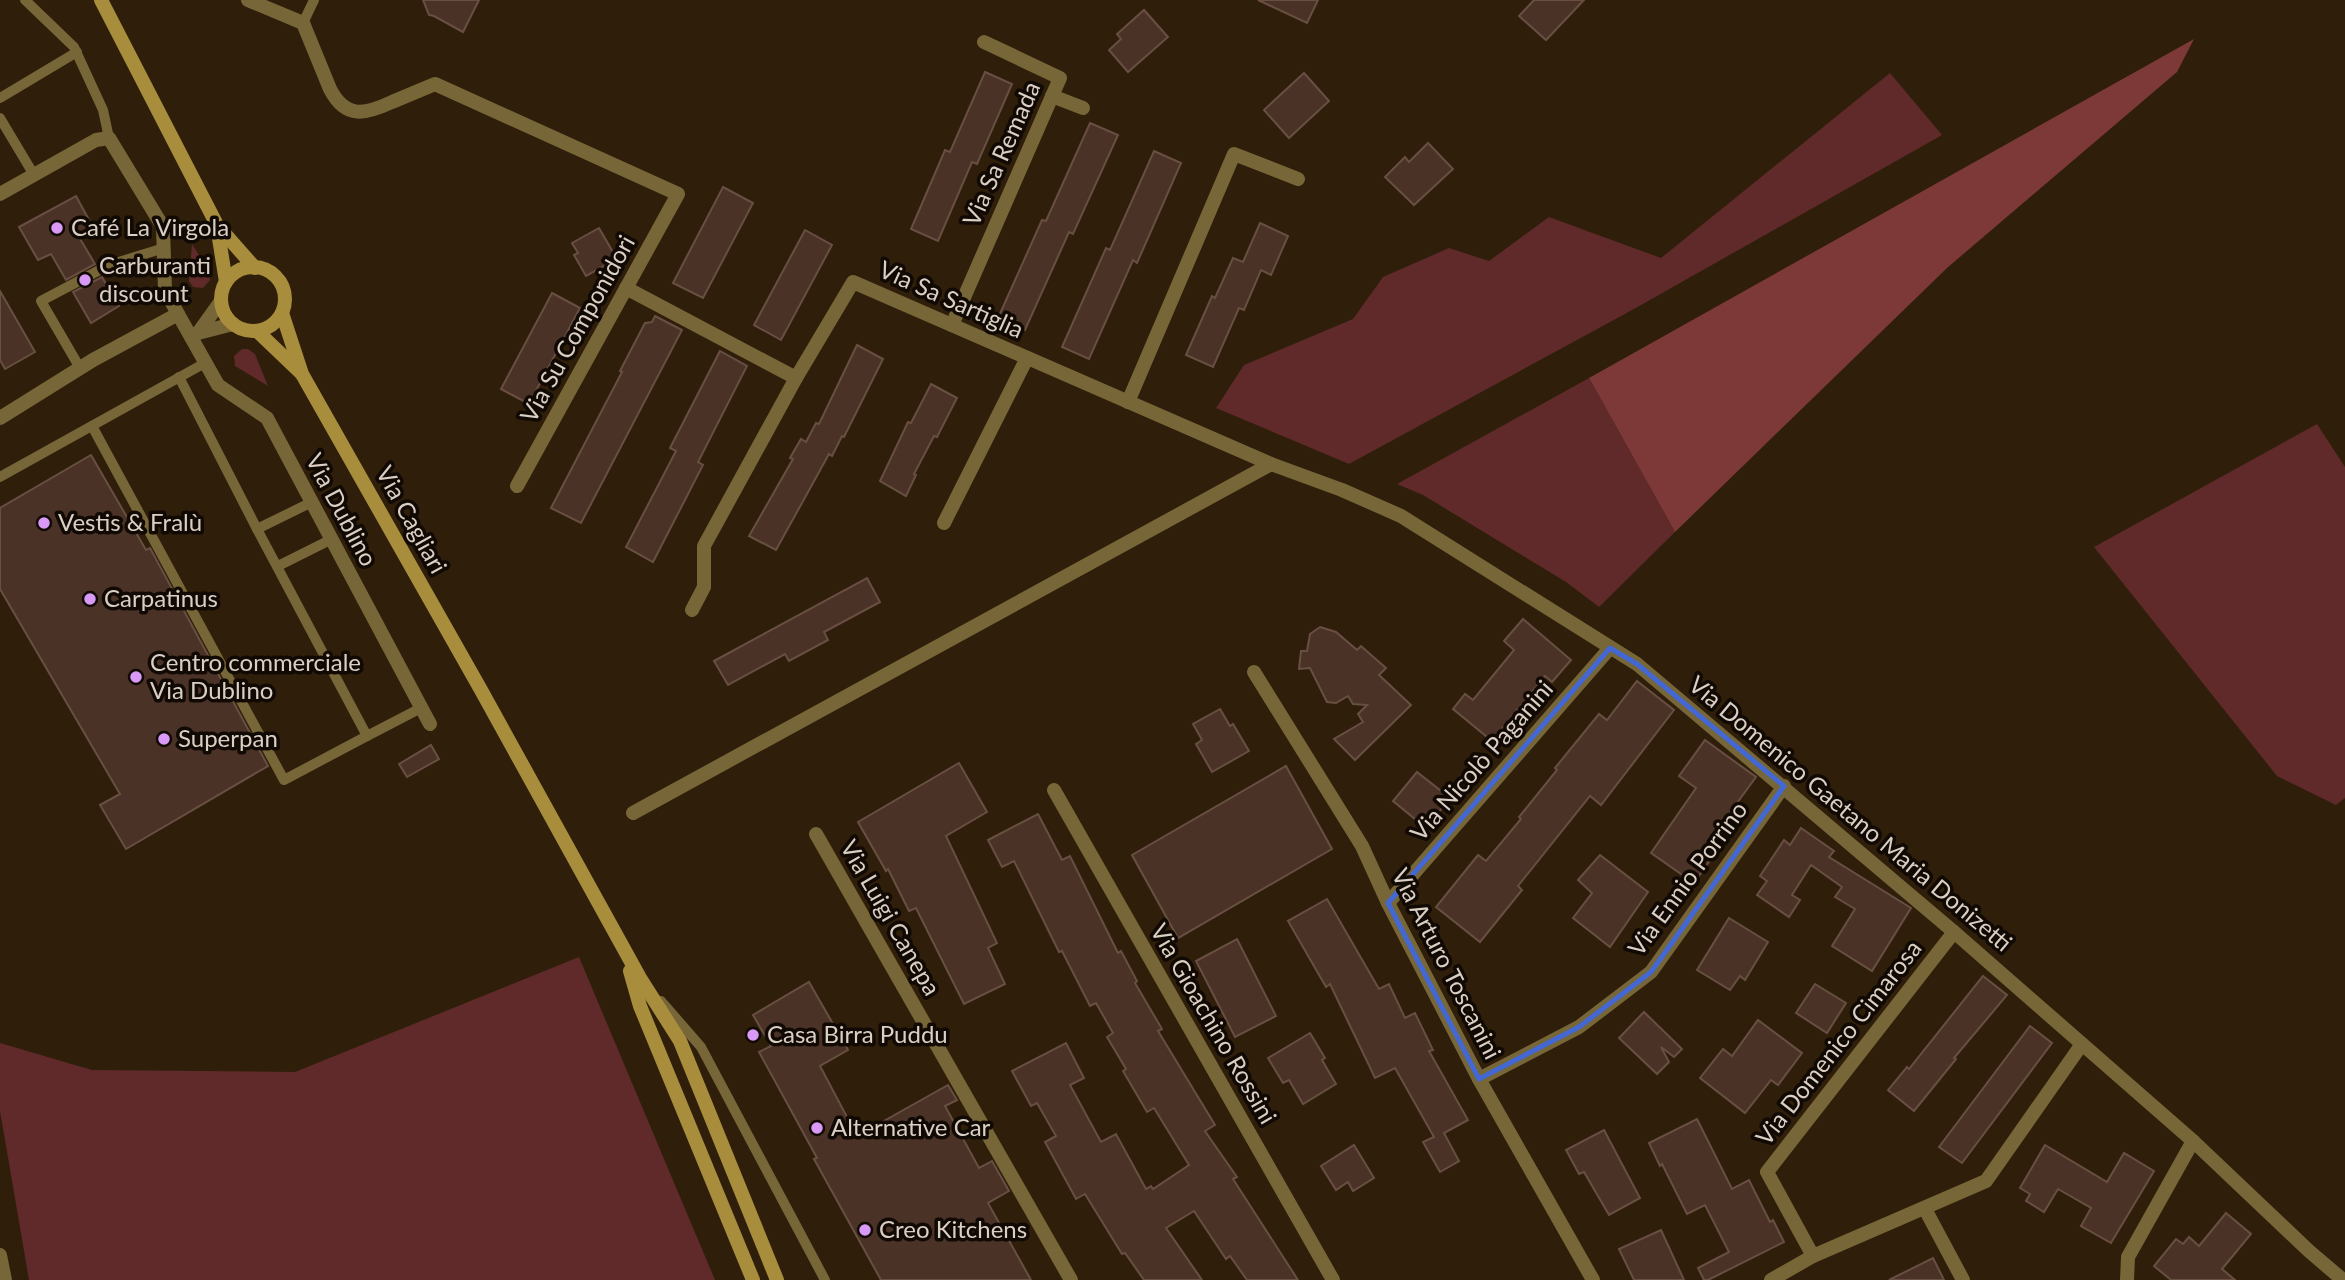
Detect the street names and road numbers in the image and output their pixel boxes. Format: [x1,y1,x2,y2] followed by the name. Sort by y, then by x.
[956,77,1045,230] street label: Via Sa Remada
[513,230,640,427] street label: Via Su Componidori
[875,254,1028,343] street label: Via Sa Sartiglia
[301,448,384,571] street label: Via Dublino
[371,460,454,578] street label: Via Cagliari
[1684,669,2018,957] street label: Via Domenico Gaetano Maria Donizetti
[1403,674,1558,846] street label: Via Nicolò Paganini
[1621,795,1752,961] street label: Via Ennio Porrino
[835,834,948,1000] street label: Via Luigi Canepa
[1387,863,1508,1064] street label: Via Arturo Toscanini
[1145,918,1283,1128] street label: Via Gioachino Rossini
[1749,934,1927,1150] street label: Via Domenico Cimarosa

